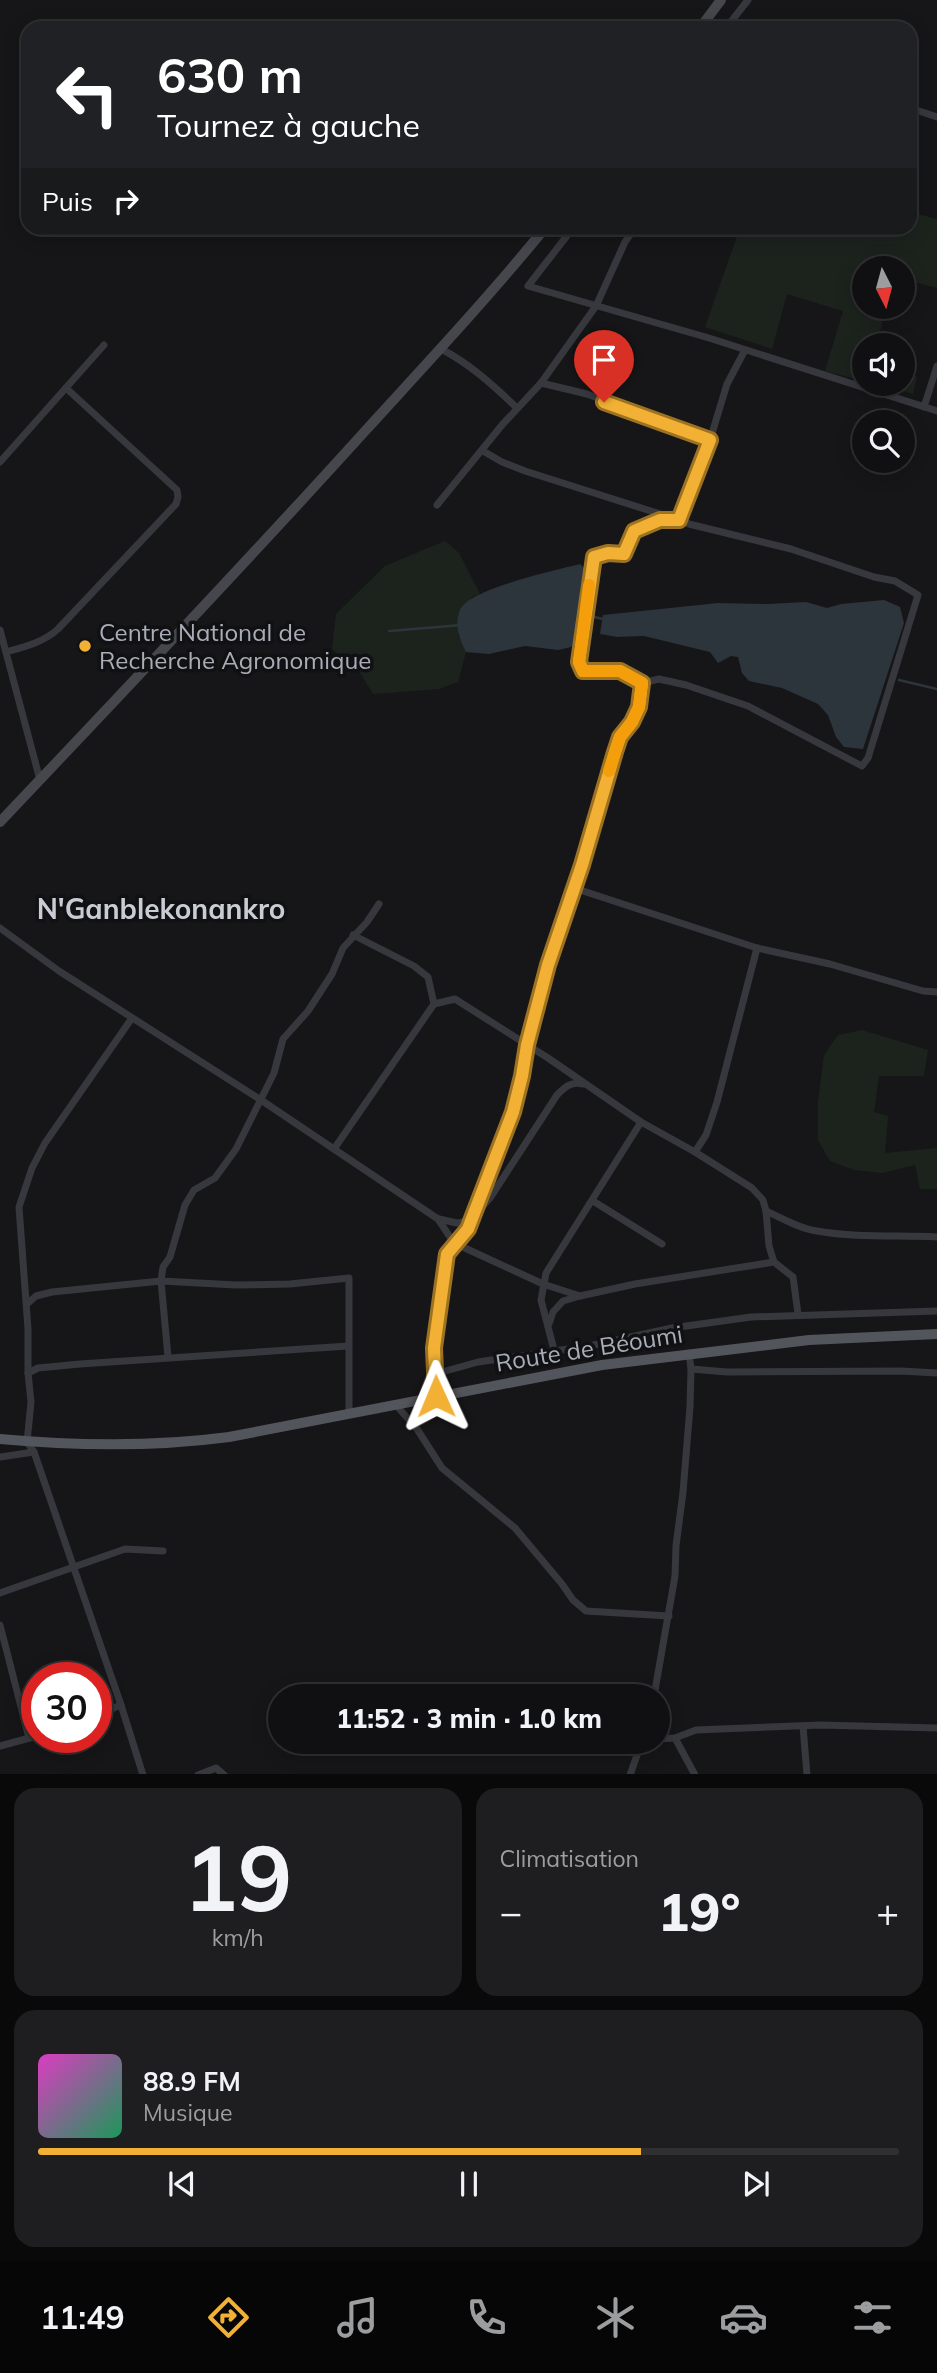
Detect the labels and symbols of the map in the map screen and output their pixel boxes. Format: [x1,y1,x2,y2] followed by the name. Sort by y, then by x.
[852,256,915,318] north arrow
[574,330,634,402] pin
[99,617,371,675] place label: Centre National de Recherche Agronomique
[77,638,93,654] marker: Centre National de Recherche Agronomique
[37,891,285,926] district label: N'Ganblekonankro
[493,1318,685,1378] street label: Route de Béoumi
[399,1359,473,1433] position arrow
[21,1662,112,1753] speed limit sign: 30

